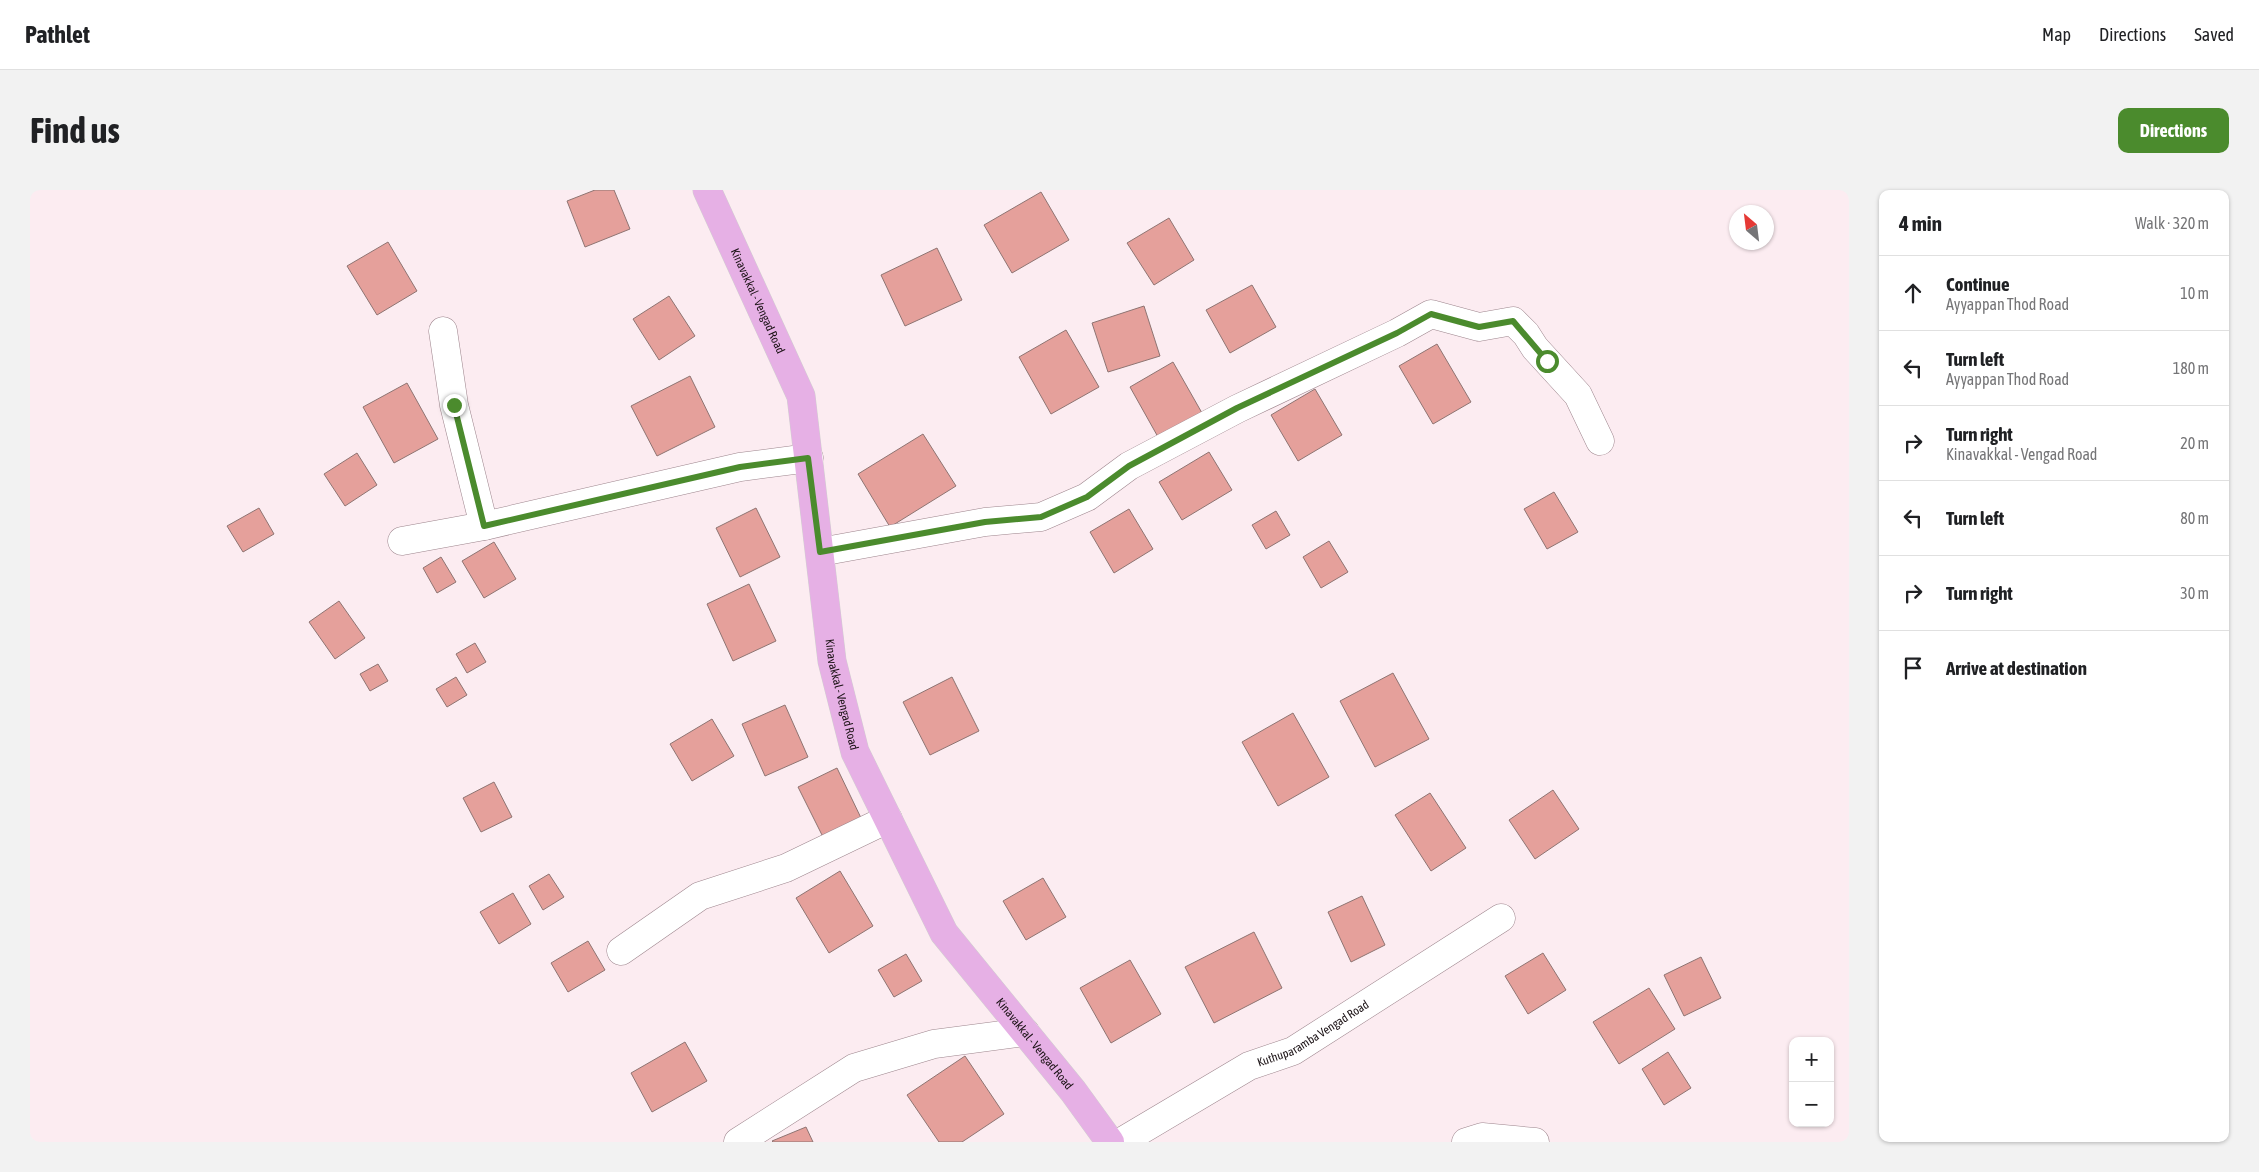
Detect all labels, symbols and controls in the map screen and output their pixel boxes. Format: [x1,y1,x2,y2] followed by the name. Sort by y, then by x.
[25,21,90,48] text: Pathlet
[2042,24,2071,45] text: Map
[2099,24,2166,45] text: Directions
[2194,24,2234,45] text: Saved
[2118,108,2229,153] button: Directions
[30,110,120,150] text: Find us
[1729,205,1774,250] north arrow
[1899,211,1942,235] text: 4 min
[2135,214,2209,232] text: Walk · 320 m
[728,246,788,356] street label: Kinavakkal - Vengad Road
[1946,273,2010,295] text: Continue
[1899,279,1927,307] icon: ahead
[2180,284,2209,302] text: 10 m
[1946,295,2069,313] text: Ayyappan Thod Road
[1946,348,2004,370] text: Turn left
[1536,350,1559,373] route start
[1899,354,1927,382] icon: left
[2173,359,2209,377] text: 180 m
[1946,370,2069,388] text: Ayyappan Thod Road
[443,394,466,417] route end
[1946,423,2013,445] text: Turn right
[1899,429,1927,457] icon: right
[2180,434,2209,452] text: 20 m
[1946,445,2097,463] text: Kinavakkal - Vengad Road
[1899,504,1927,532] icon: left
[1946,507,2004,529] text: Turn left
[2180,509,2209,527] text: 80 m
[1899,579,1927,607] icon: right
[1946,582,2013,604] text: Turn right
[2180,584,2209,602] text: 30 m
[822,638,861,752] street label: Kinavakkal - Vengad Road
[1899,654,1927,682] icon: arrive
[1946,657,2087,679] text: Arrive at destination
[993,995,1076,1092] street label: Kinavakkal - Vengad Road
[1255,997,1371,1070] street label: Kuthuparamba Vengad Road
[1789,1037,1834,1127] map controls
[1789,1037,1834,1082] button: +
[1789,1082,1834,1127] button: −

